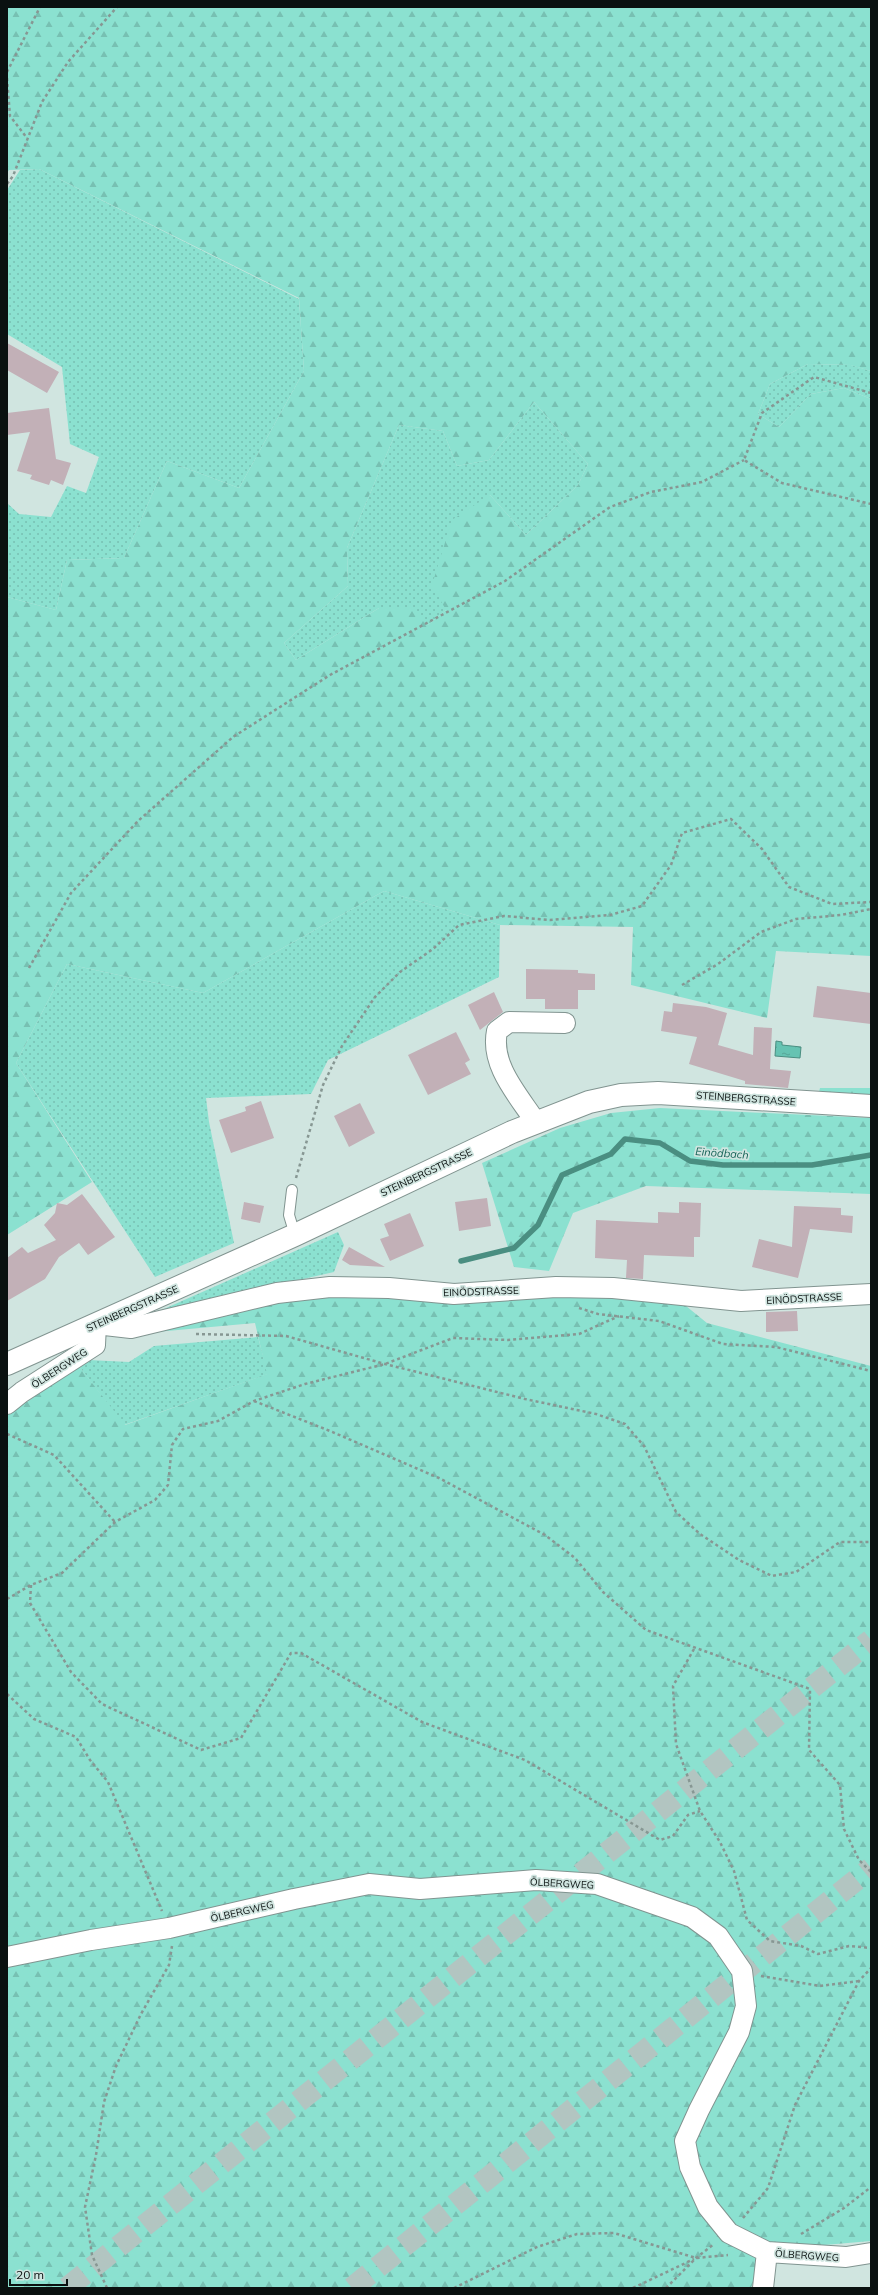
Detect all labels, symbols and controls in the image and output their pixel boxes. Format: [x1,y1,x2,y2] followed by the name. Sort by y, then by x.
[696,1089,796,1108] street label: STEINBERGSTRASSE
[695,1144,749,1162] water label: Einödbach
[378,1145,474,1199] street label: STEINBERGSTRASSE
[84,1282,180,1335] street label: STEINBERGSTRASSE
[443,1284,519,1299] street label: EINÖDSTRASSE
[766,1290,842,1307] street label: EINÖDSTRASSE
[29,1345,90,1391] street label: ÖLBERGWEG
[530,1875,594,1892] street label: ÖLBERGWEG
[209,1898,275,1925] street label: ÖLBERGWEG
[774,2247,839,2264] street label: ÖLBERGWEG
[10,2261,67,2287] scale bar
[16,2267,44,2282] text: 20 m

